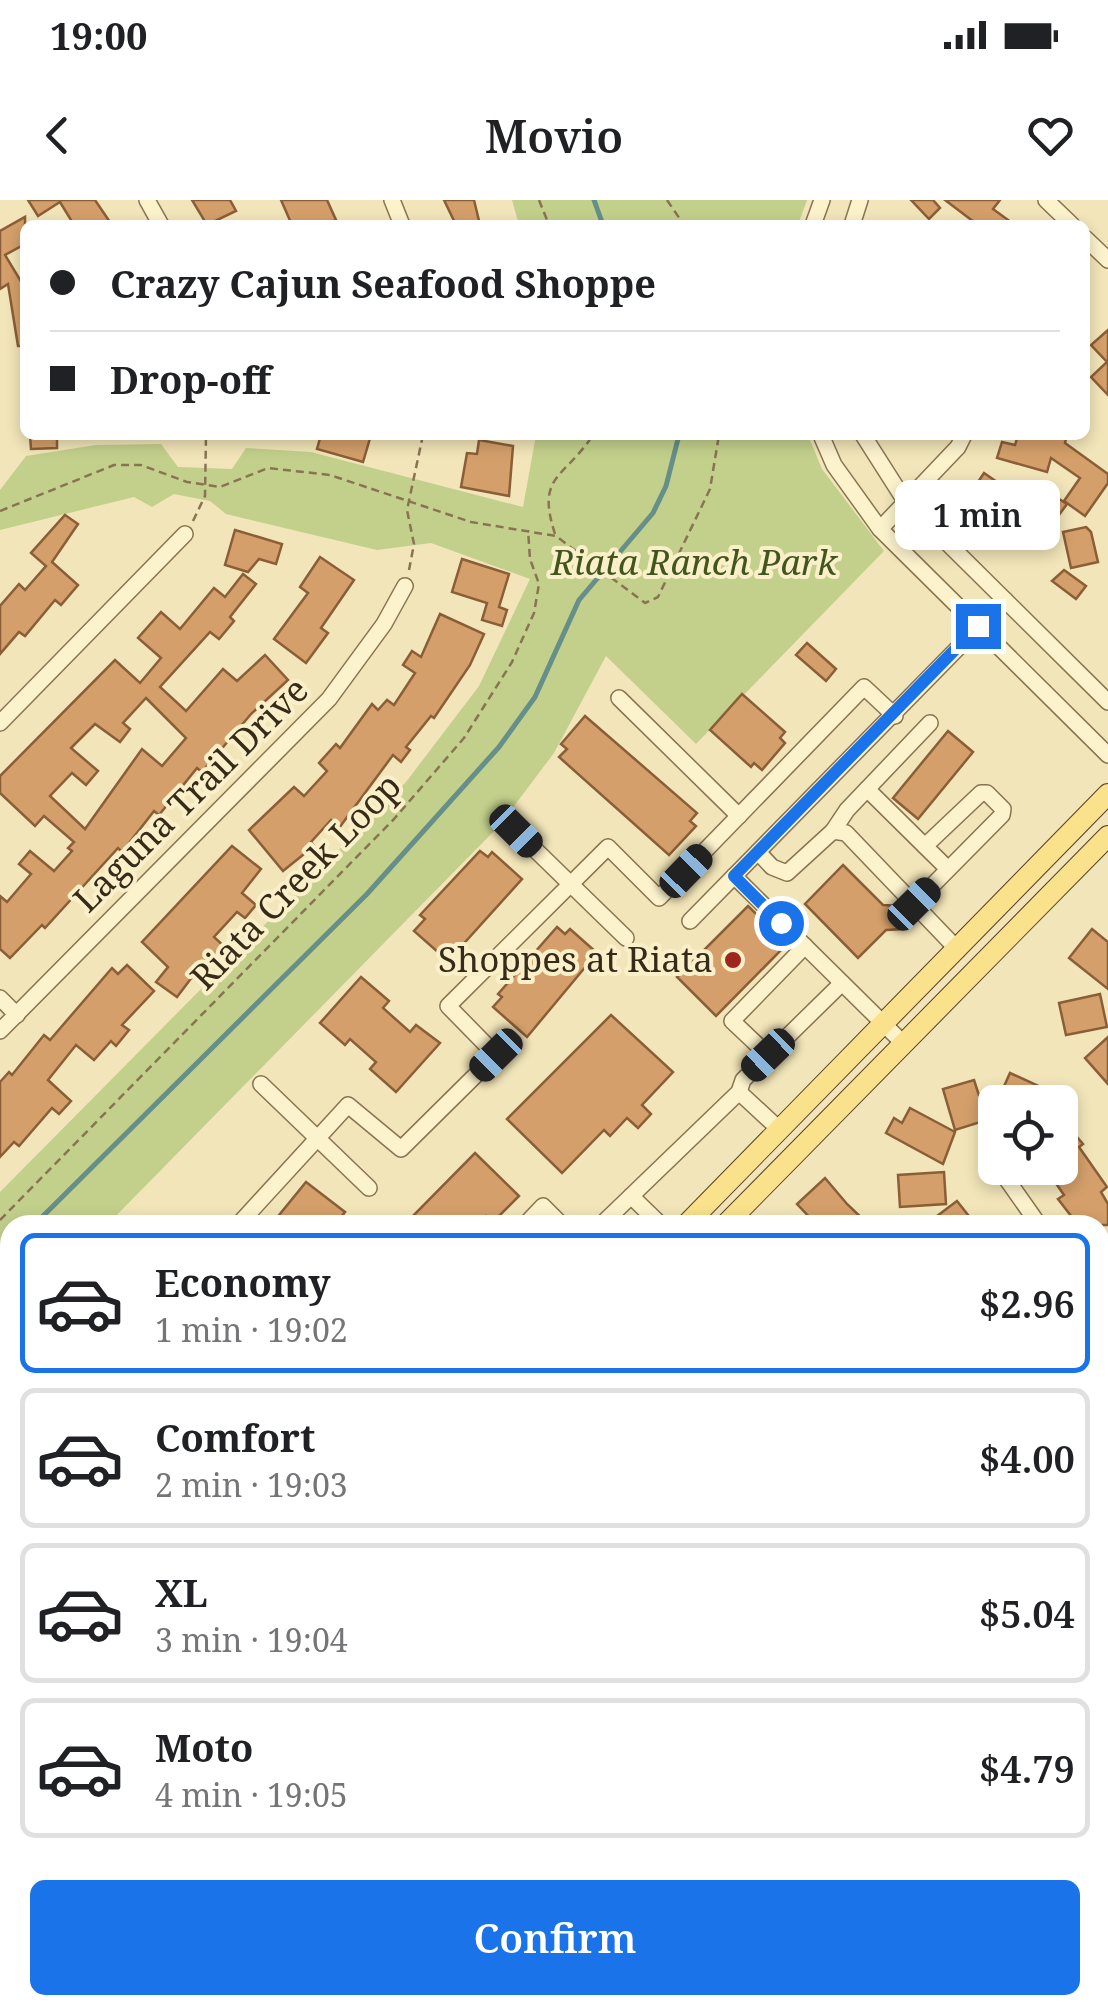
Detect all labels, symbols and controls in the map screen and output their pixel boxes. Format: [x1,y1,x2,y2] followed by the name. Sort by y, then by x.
[50,9,147,61] text: 19:00
[485,105,623,166] text: Movio
[30,108,85,163] icon: back
[1023,108,1078,163] icon: heart
[110,257,656,309] text: Crazy Cajun Seafood Shoppe
[110,353,271,405] text: Drop-off
[896,481,1060,551] callout: 1 min
[933,493,1022,536] text: 1 min
[550,538,838,585] park label: Riata Ranch Park
[956,604,1001,649] route end
[62,666,318,922] street label: Laguna Trail Drive
[179,763,410,999] street label: Riata Creek Loop
[484,799,548,863] car
[654,839,718,903] car
[882,872,946,936] car
[759,901,804,946] route start
[438,935,713,982] place label: Shoppes at Riata
[722,949,744,971] marker: Shoppes at Riata
[464,1023,528,1087] car
[736,1023,800,1087] car
[978,1085,1078,1185] map controls
[978,1085,1078,1185] button: locate
[155,1256,331,1308] text: Economy
[35,1258,125,1348] icon: car
[979,1277,1075,1329] text: $2.96
[155,1308,348,1351] text: 1 min · 19:02
[155,1411,315,1463] text: Comfort
[35,1413,125,1503] icon: car
[979,1432,1075,1484] text: $4.00
[155,1463,348,1506] text: 2 min · 19:03
[155,1566,208,1618] text: XL
[35,1568,125,1658] icon: car
[979,1587,1075,1639] text: $5.04
[155,1618,348,1661] text: 3 min · 19:04
[155,1721,253,1773] text: Moto
[35,1723,125,1813] icon: car
[979,1742,1075,1794] text: $4.79
[155,1773,348,1816] text: 4 min · 19:05
[30,1880,1080,1995] button: Confirm

